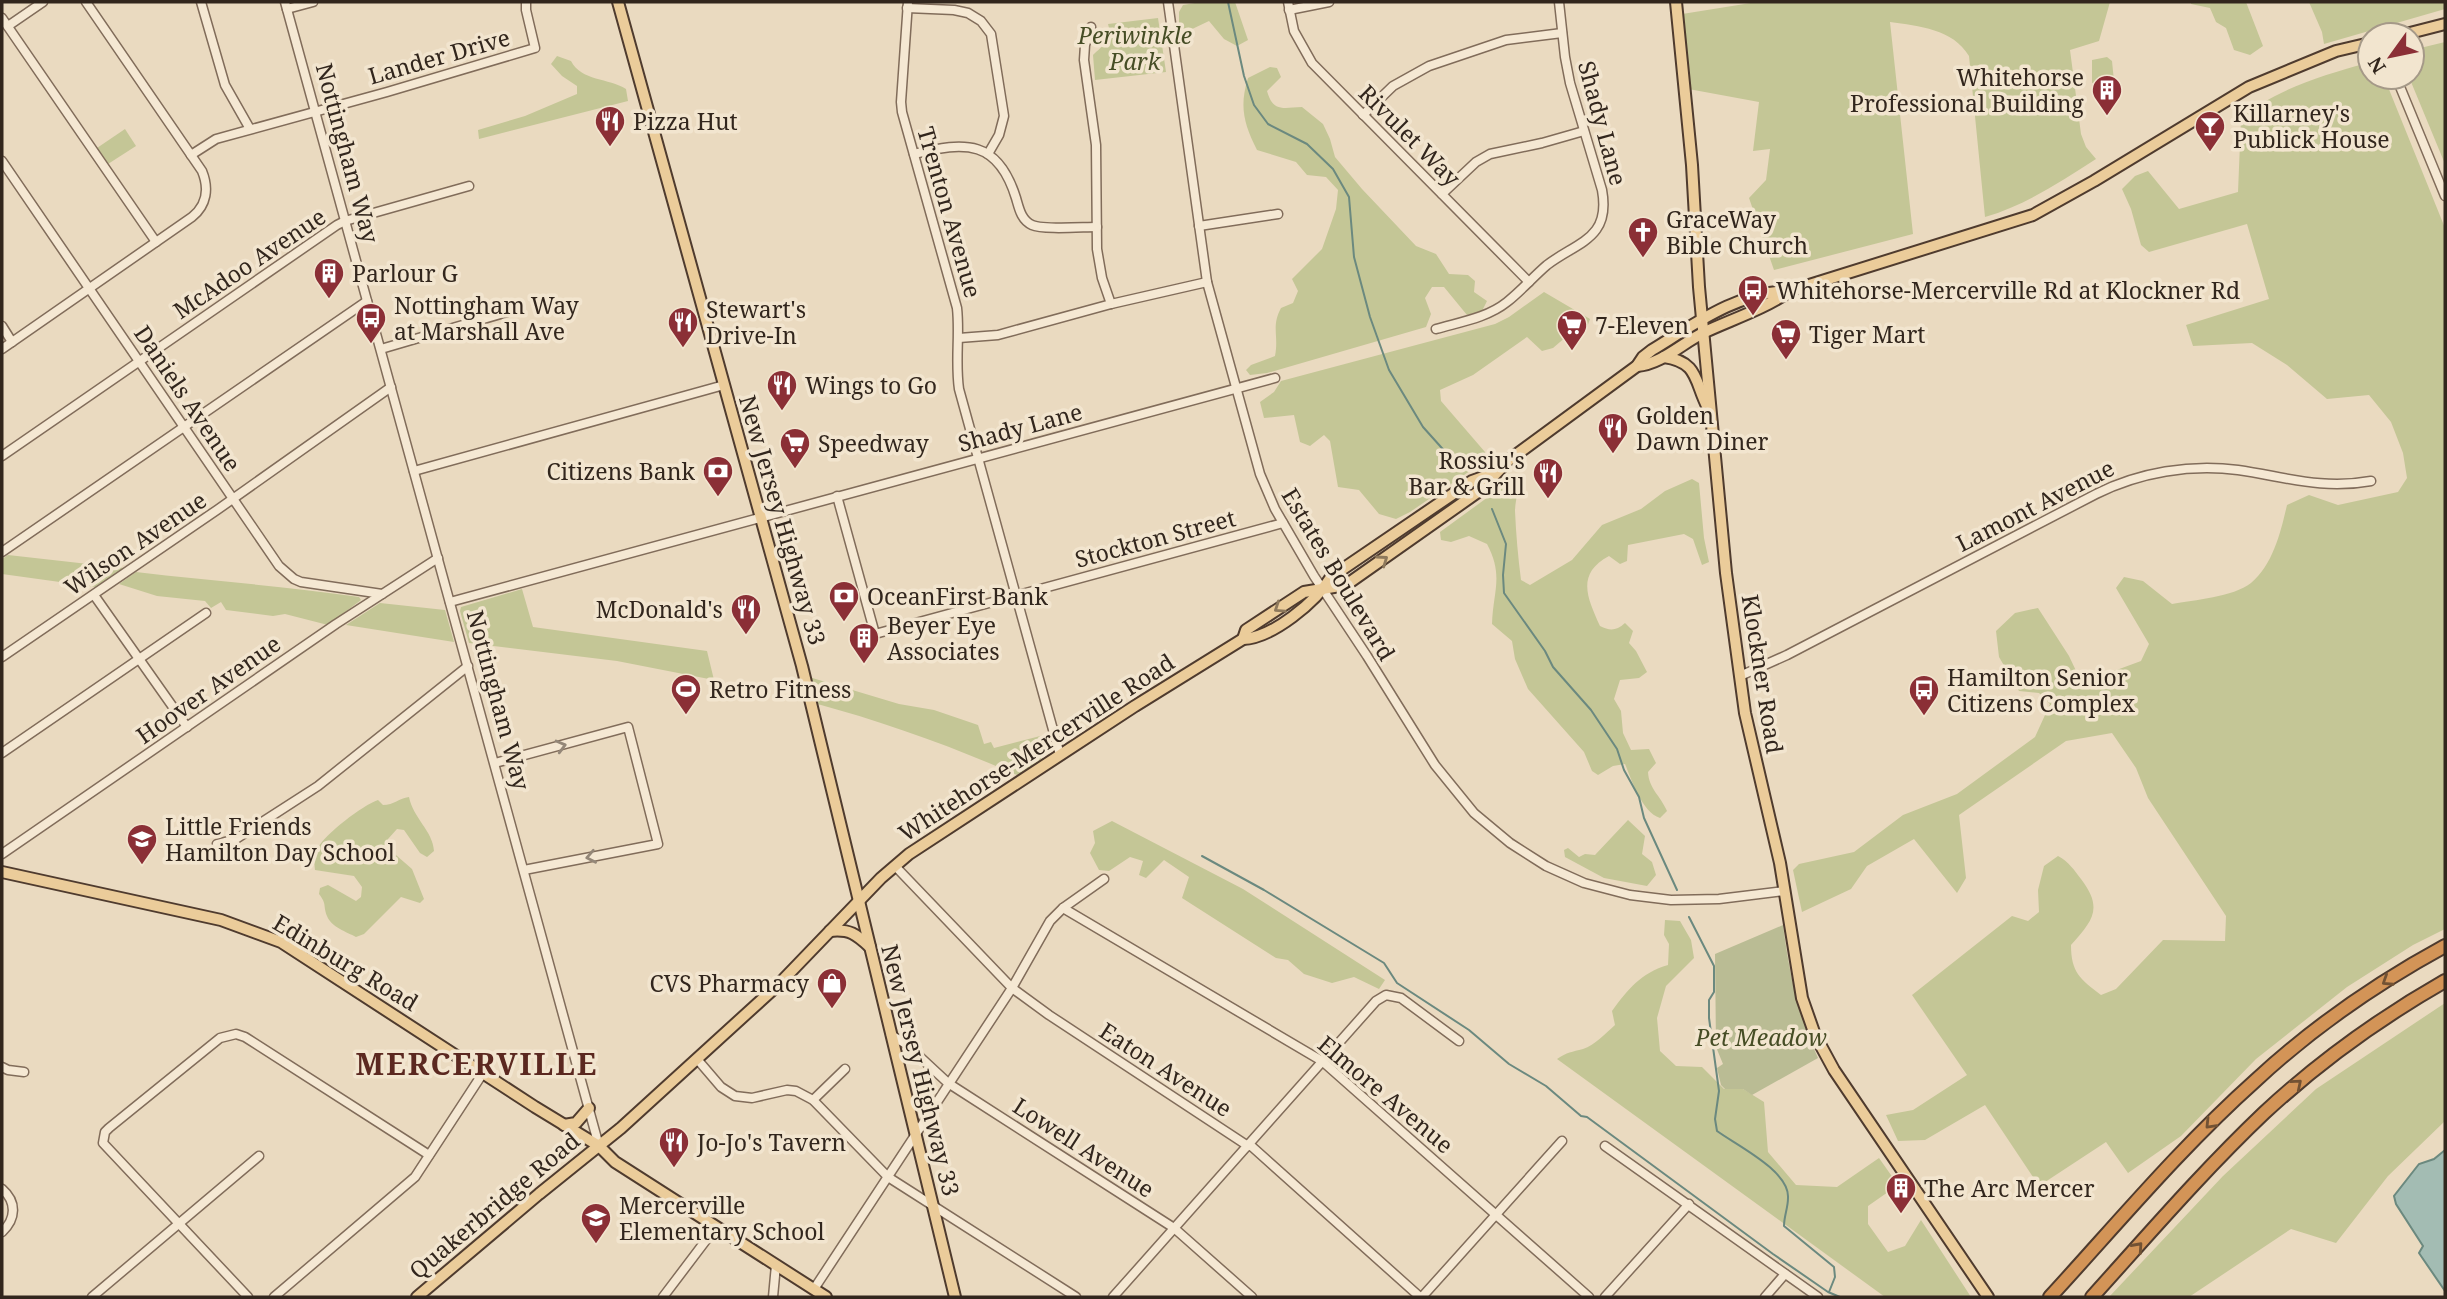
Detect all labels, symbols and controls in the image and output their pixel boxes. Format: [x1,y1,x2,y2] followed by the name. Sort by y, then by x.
[1077,19,1192,77] park label: Periwinkle Park
[364,21,514,91] street label: Lander Drive
[2356,21,2426,91] north arrow
[2362,52,2392,79] text: N
[1571,57,1635,189] street label: Shady Lane
[309,60,387,246] street label: Nottingham Way
[1850,61,2085,119] place label: Whitehorse Professional Building
[2090,73,2124,117] building icon: Whitehorse Professional Building
[1352,77,1468,193] street label: Rivulet Way
[2233,97,2390,155] place label: Killarney's Publick House
[593,104,627,148] restaurant icon: Pizza Hut
[633,105,738,137] place label: Pizza Hut
[2193,109,2227,153] bar icon: Killarney's Publick House
[910,123,990,301] street label: Trenton Avenue
[166,200,332,326] street label: McAdoo Avenue
[1666,203,1808,261] place label: GraceWay Bible Church
[1626,215,1660,259] church icon: GraceWay Bible Church
[312,256,346,300] building icon: Parlour G
[352,257,458,289] place label: Parlour G
[1736,273,1770,317] bus stop icon: Whitehorse-Mercerville Rd at Klockner Rd
[1776,274,2240,306] place label: Whitehorse-Mercerville Rd at Klockner Rd
[394,289,579,347] place label: Nottingham Way at Marshall Ave
[706,293,806,351] place label: Stewart's Drive-In
[354,301,388,345] bus stop icon: Nottingham Way at Marshall Ave
[666,305,700,349] restaurant icon: Stewart's Drive-In
[1555,308,1589,352] supermarket icon: 7-Eleven
[1595,309,1689,341] place label: 7-Eleven
[1769,317,1803,361] supermarket icon: Tiger Mart
[1809,318,1925,350] place label: Tiger Mart
[127,319,249,477] street label: Daniels Avenue
[765,368,799,412] restaurant icon: Wings to Go
[805,369,937,401] place label: Wings to Go
[732,391,834,649] street label: New Jersey Highway 33
[954,395,1086,459] street label: Shady Lane
[1636,399,1769,457] place label: Golden Dawn Diner
[1596,411,1630,455] restaurant icon: Golden Dawn Diner
[778,426,812,470] supermarket icon: Speedway
[818,427,929,459] place label: Speedway
[1408,444,1525,502] place label: Rossiu's Bar & Grill
[1950,451,2120,559] street label: Lamont Avenue
[701,454,735,498] bank icon: Citizens Bank
[547,455,696,487] place label: Citizens Bank
[1531,456,1565,500] restaurant icon: Rossiu's Bar & Grill
[1275,482,1403,666] street label: Estates Boulevard
[58,484,212,602] street label: Wilson Avenue
[1071,501,1239,575] street label: Stockton Street
[1375,556,1388,568] one-way arrow
[827,579,861,623] bank icon: OceanFirst Bank
[867,580,1049,612] place label: OceanFirst Bank
[729,592,763,636] restaurant icon: McDonald's
[1735,592,1791,756] street label: Klockner Road
[596,593,723,625] place label: McDonald's
[1274,600,1287,612] one-way arrow
[460,607,538,793] street label: Nottingham Way
[887,609,1000,667] place label: Beyer Eye Associates
[847,621,881,665] building icon: Beyer Eye Associates
[129,627,287,751] street label: Hoover Avenue
[892,646,1180,848] street label: Whitehorse-Mercerville Road
[1947,661,2136,719] place label: Hamilton Senior Citizens Complex
[669,672,703,716] sports icon: Retro Fitness
[709,673,852,705] place label: Retro Fitness
[1907,673,1941,717] bus stop icon: Hamilton Senior Citizens Complex
[554,739,566,754] one-way arrow
[165,810,395,868] place label: Little Friends Hamilton Day School
[125,822,159,866] school or university icon: Little Friends Hamilton Day School
[585,849,597,864] one-way arrow
[267,906,425,1018] street label: Edinburg Road
[874,941,968,1199] street label: New Jersey Highway 33
[815,966,849,1010] shop icon: CVS Pharmacy
[650,967,809,999] place label: CVS Pharmacy
[2381,972,2394,985] one-way arrow
[1094,1014,1238,1124] street label: Eaton Avenue
[1694,1021,1827,1053] park label: Pet Meadow
[1311,1028,1461,1160] street label: Elmore Avenue
[356,1043,598,1084] district label: MERCERVILLE
[2289,1080,2301,1093] one-way arrow
[1007,1089,1161,1205] street label: Lowell Avenue
[2206,1115,2219,1128] one-way arrow
[402,1124,586,1286] street label: Quakerbridge Road
[657,1125,691,1169] restaurant icon: Jo-Jo's Tavern
[696,1126,846,1158] place label: Jo-Jo's Tavern
[1884,1171,1918,1215] building icon: The Arc Mercer
[1924,1172,2095,1204] place label: The Arc Mercer
[619,1189,825,1247] place label: Mercerville Elementary School
[579,1201,613,1245] school or university icon: Mercerville Elementary School
[2129,1242,2142,1255] one-way arrow

